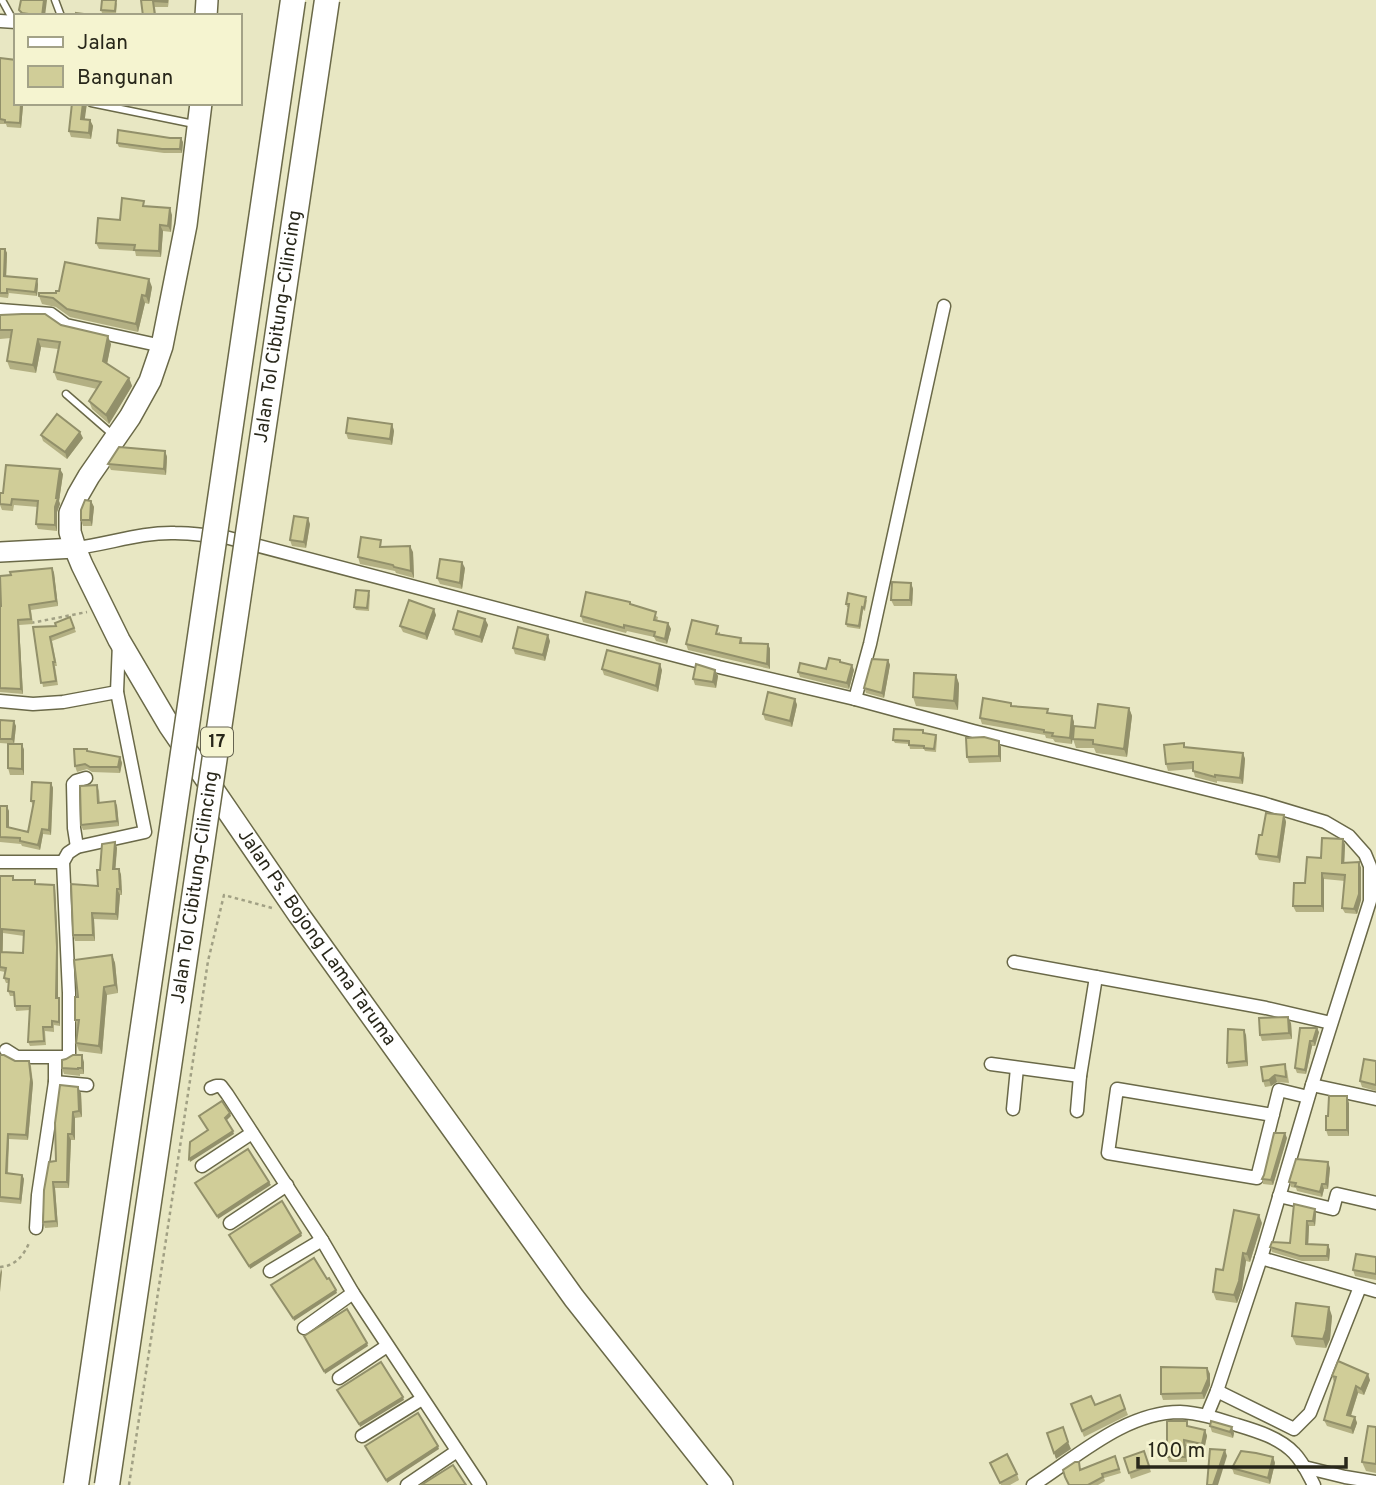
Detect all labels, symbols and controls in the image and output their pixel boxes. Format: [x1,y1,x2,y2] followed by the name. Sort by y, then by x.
[14,14,242,105] legend
[77,30,128,57] text: Jalan
[77,65,173,92] text: Bangunan
[250,209,308,445] street label: Jalan Tol Cibitung–Cilincing
[201,728,233,756] road number: 17
[166,770,225,1006] street label: Jalan Tol Cibitung–Cilincing
[232,824,401,1051] street label: Jalan Ps. Bojong Lama Taruma
[1138,1426,1346,1470] scale bar
[1148,1438,1205,1465] text: 100 m

